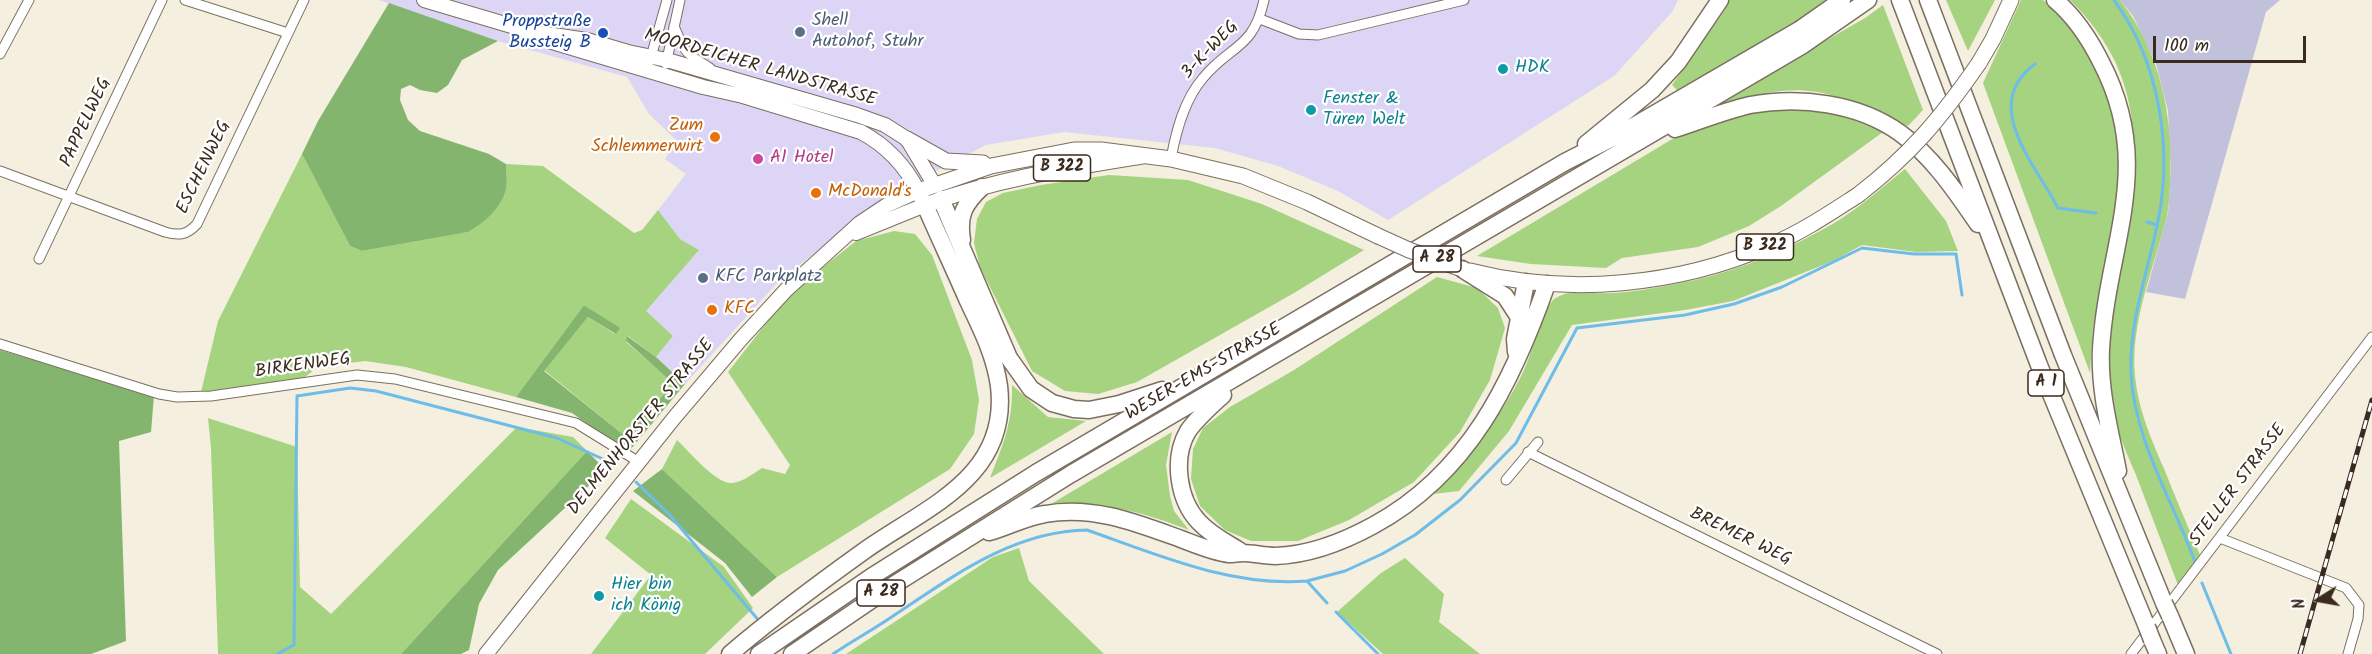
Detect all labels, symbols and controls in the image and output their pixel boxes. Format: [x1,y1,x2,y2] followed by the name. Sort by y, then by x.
[812,11,923,54] place label: Shell Autohof, Stuhr
[502,12,591,54] place label: Proppstraße Bussteig B
[1178,17,1244,85] street label: 3-K-WEG
[2156,24,2309,62] scale bar
[641,25,879,113] street label: MOORDEICHER LANDSTRASSE
[793,25,807,39] marker: Shell Autohof, Stuhr
[596,26,610,40] marker: Proppstraße Bussteig B
[2164,32,2209,61] text: 100 m
[1515,58,1549,80] place label: HDK
[1496,62,1510,76] marker: HDK
[57,75,117,171] street label: PAPPELWEG
[1323,89,1406,132] place label: Fenster & Türen Welt
[1304,103,1318,117] marker: Fenster & Türen Welt
[591,116,703,158] place label: Zum Schlemmerwirt
[173,118,237,218] street label: ESCHENWEG
[708,130,722,144] marker: Zum Schlemmerwirt
[770,148,834,170] place label: A1 Hotel
[751,152,765,166] marker: A1 Hotel
[1034,155,1090,181] road number: B 322
[828,182,912,204] place label: McDonald's
[809,186,823,200] marker: McDonald's
[1736,234,1794,260] road number: B 322
[1413,246,1461,272] road number: A 28
[715,267,822,289] place label: KFC Parkplatz
[696,271,710,285] marker: KFC Parkplatz
[724,299,755,321] place label: KFC
[705,303,719,317] marker: KFC
[1122,320,1286,426] street label: WESER-EMS-STRASSE
[564,336,720,520] street label: DELMENHORSTER STRASSE
[254,350,352,384] street label: BIRKENWEG
[2028,370,2064,396] road number: A 1
[2186,420,2292,552] street label: STELLER STRASSE
[1686,504,1794,572] street label: BREMER WEG
[2288,570,2348,630] north arrow
[611,575,681,618] place label: Hier bin ich König
[857,580,905,606] road number: A 28
[592,589,606,603] marker: Hier bin ich König
[2287,596,2313,611] text: N

